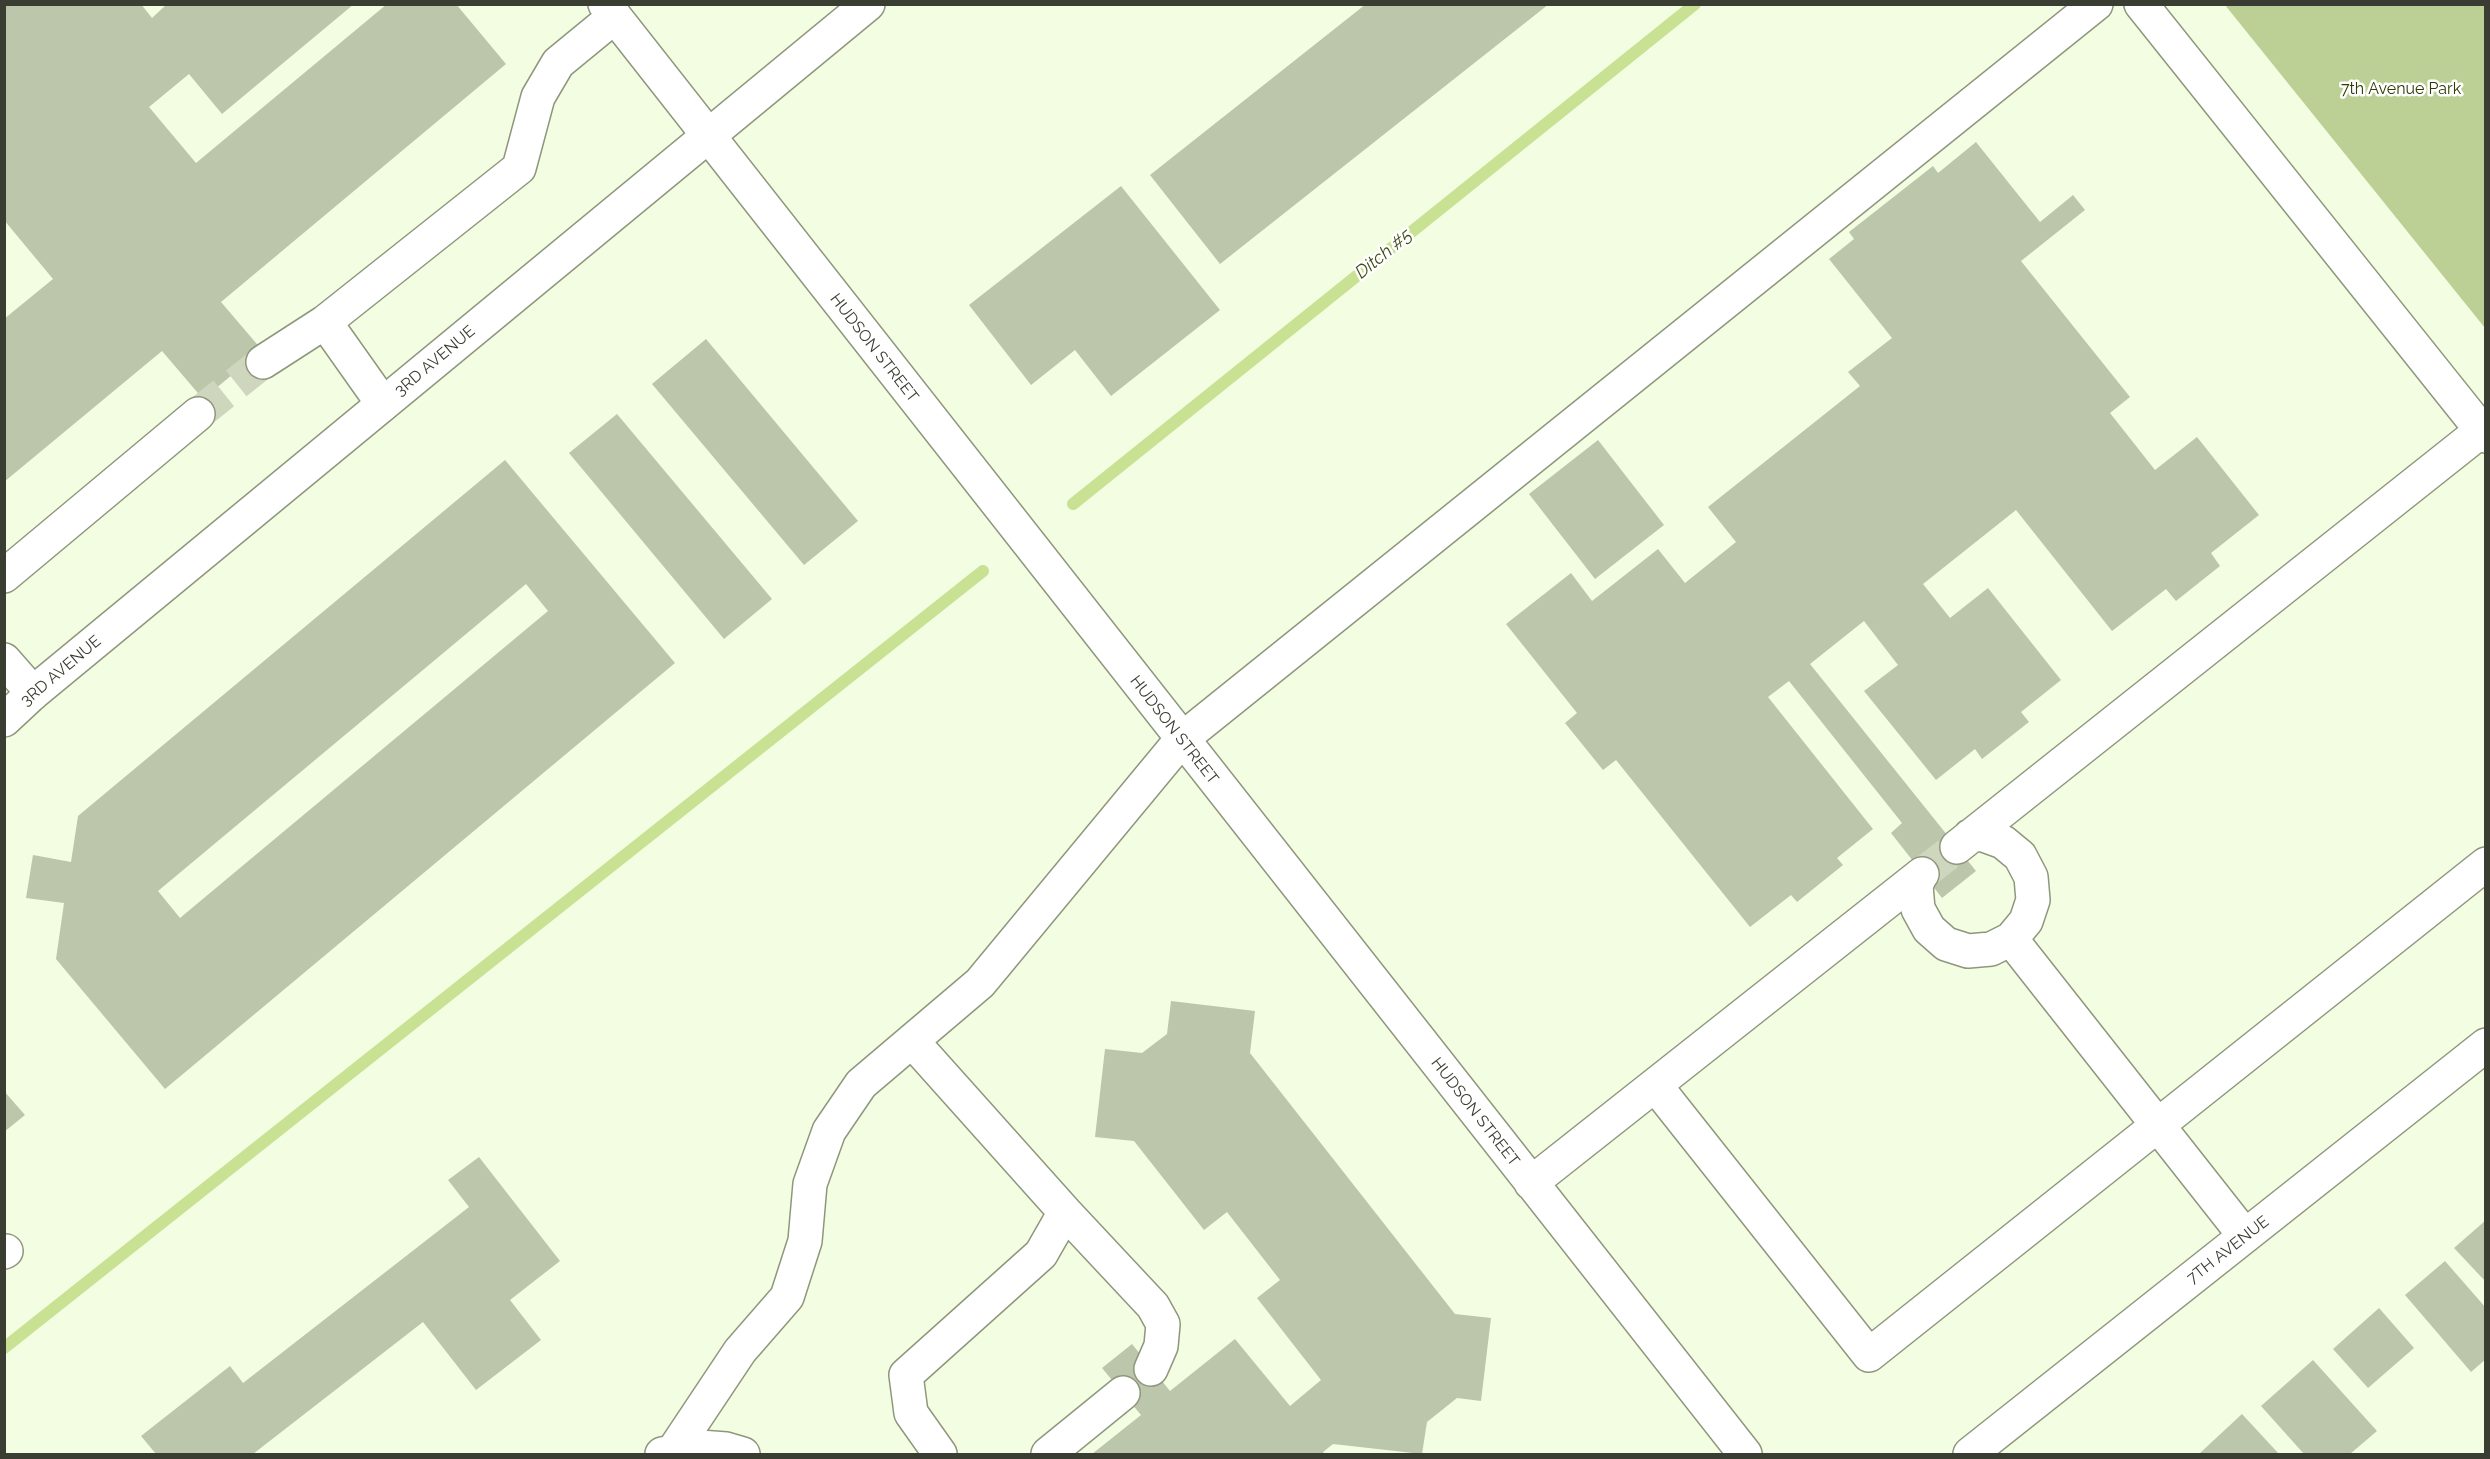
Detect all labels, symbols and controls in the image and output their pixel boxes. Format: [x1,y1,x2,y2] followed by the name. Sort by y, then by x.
[2341,79,2461,99] park label: 7th Avenue Park
[1351,224,1417,284] water label: Ditch #5
[826,290,922,406] street label: HUDSON STREET
[391,322,479,400] street label: 3RD AVENUE
[17,632,105,710] street label: 3RD AVENUE
[1126,672,1222,788] street label: HUDSON STREET
[1427,1054,1523,1170] street label: HUDSON STREET
[2183,1212,2273,1288] street label: 7TH AVENUE

